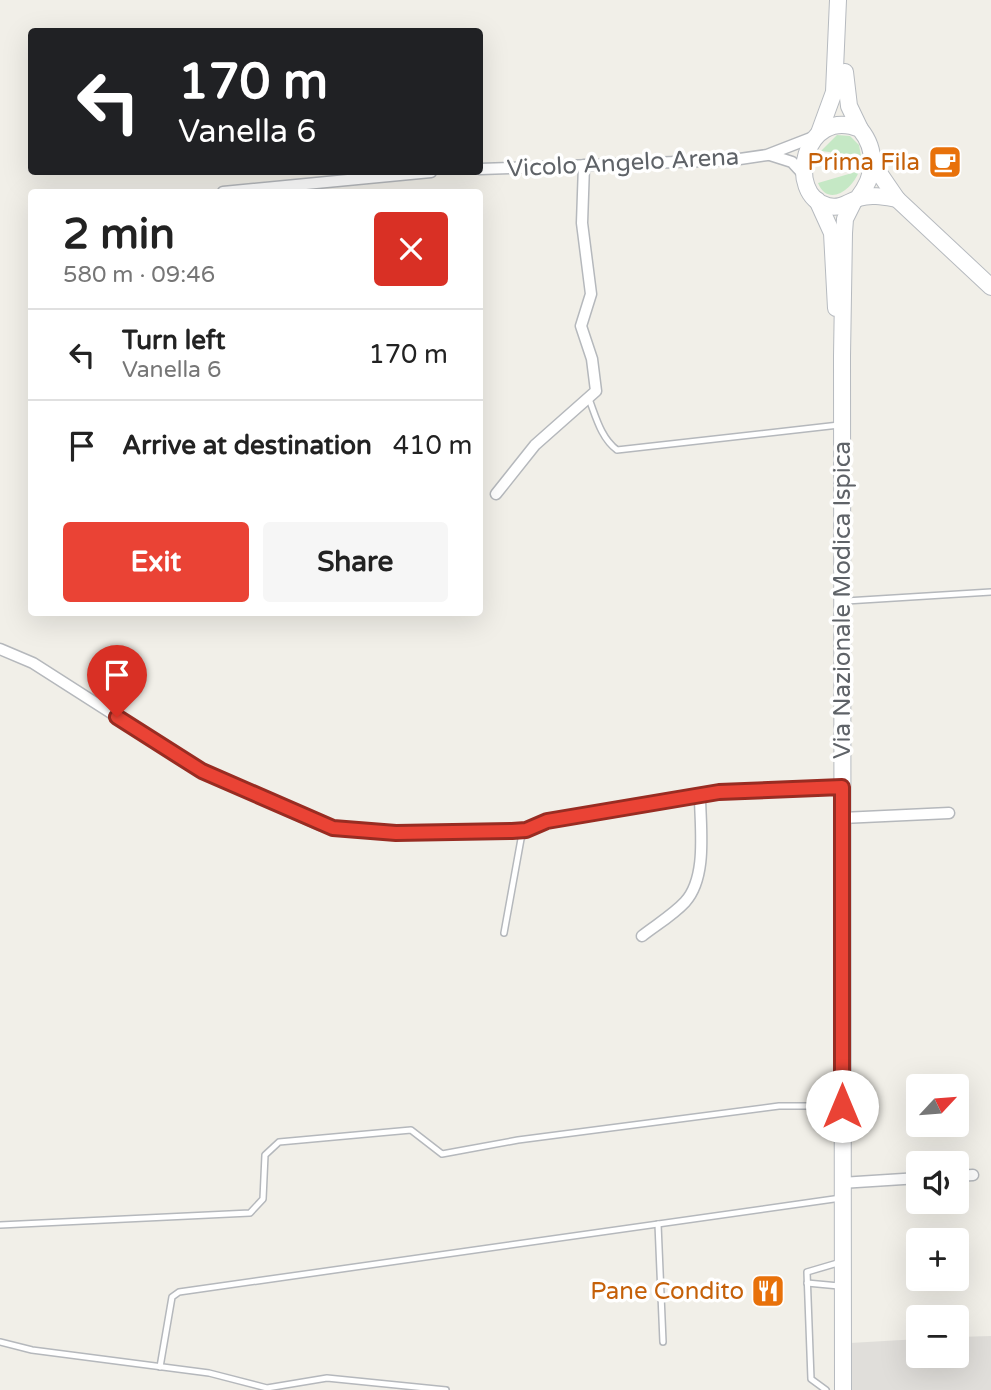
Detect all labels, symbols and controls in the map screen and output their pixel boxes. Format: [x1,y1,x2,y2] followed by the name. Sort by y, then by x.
[178,53,328,112] text: 170 m
[63,56,154,147] icon: left
[178,113,316,151] text: Vanella 6
[506,142,740,184] street label: Vicolo Angelo Arena
[926,143,964,181] cafe icon: Prima Fila
[807,148,920,177] place label: Prima Fila
[63,209,175,260] text: 2 min
[374,212,448,286] button: close
[63,261,215,289] text: 580 m · 09:46
[122,325,225,356] text: Turn left
[63,336,101,374] icon: left
[368,339,448,370] text: 170 m
[122,356,221,384] text: Vanella 6
[63,427,101,465] icon: arrive
[122,430,372,461] text: Arrive at destination
[393,430,472,461] text: 410 m
[828,441,857,759] street label: Via Nazionale Modica Ispica
[63,522,249,602] button: Exit
[263,522,448,602] button: Share
[87,645,147,717] pin
[98,656,136,694] icon: arrive
[805,1069,879,1143] position arrow
[906,1074,970,1138] north arrow
[906,1074,969,1368] map controls
[906,1151,969,1214] button: sound
[906,1228,969,1291] button: +
[749,1272,787,1310] restaurant icon: Pane Condito
[590,1277,744,1306] place label: Pane Condito
[906,1305,969,1368] button: −

